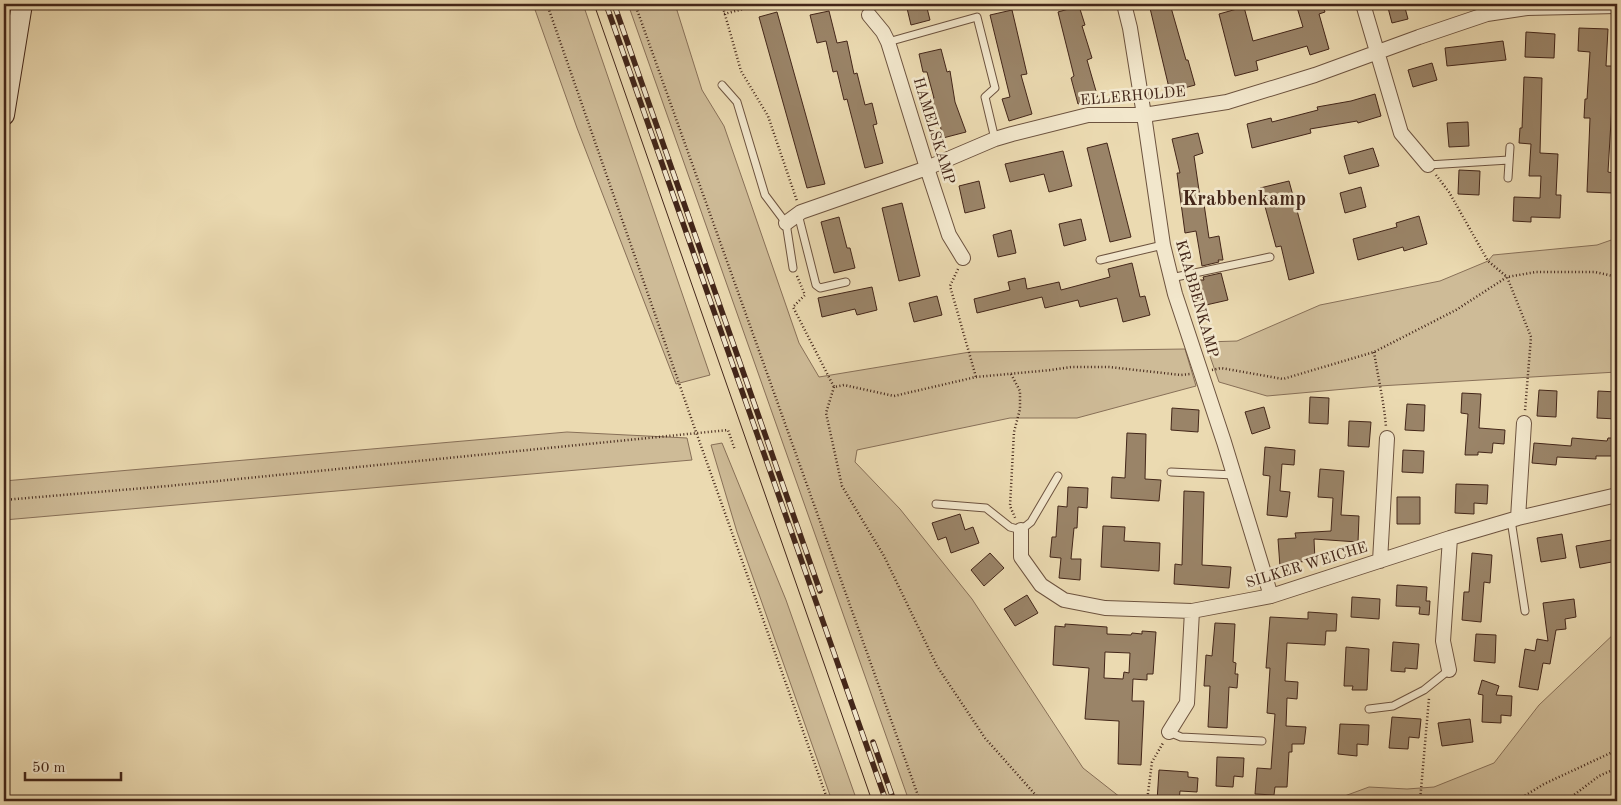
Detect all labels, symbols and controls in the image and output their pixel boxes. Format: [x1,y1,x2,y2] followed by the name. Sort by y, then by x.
[910,76,956,186] street label: HAMELSKAMP
[1080,85,1186,109] street label: ELLERHOLDE
[1182,190,1306,210] district label: Krabbenkamp
[1172,238,1220,360] street label: KRABBENKAMP
[1244,540,1370,592] street label: SILKER WEICHE
[25,750,121,782] scale bar
[32,761,66,776] text: 50 m

